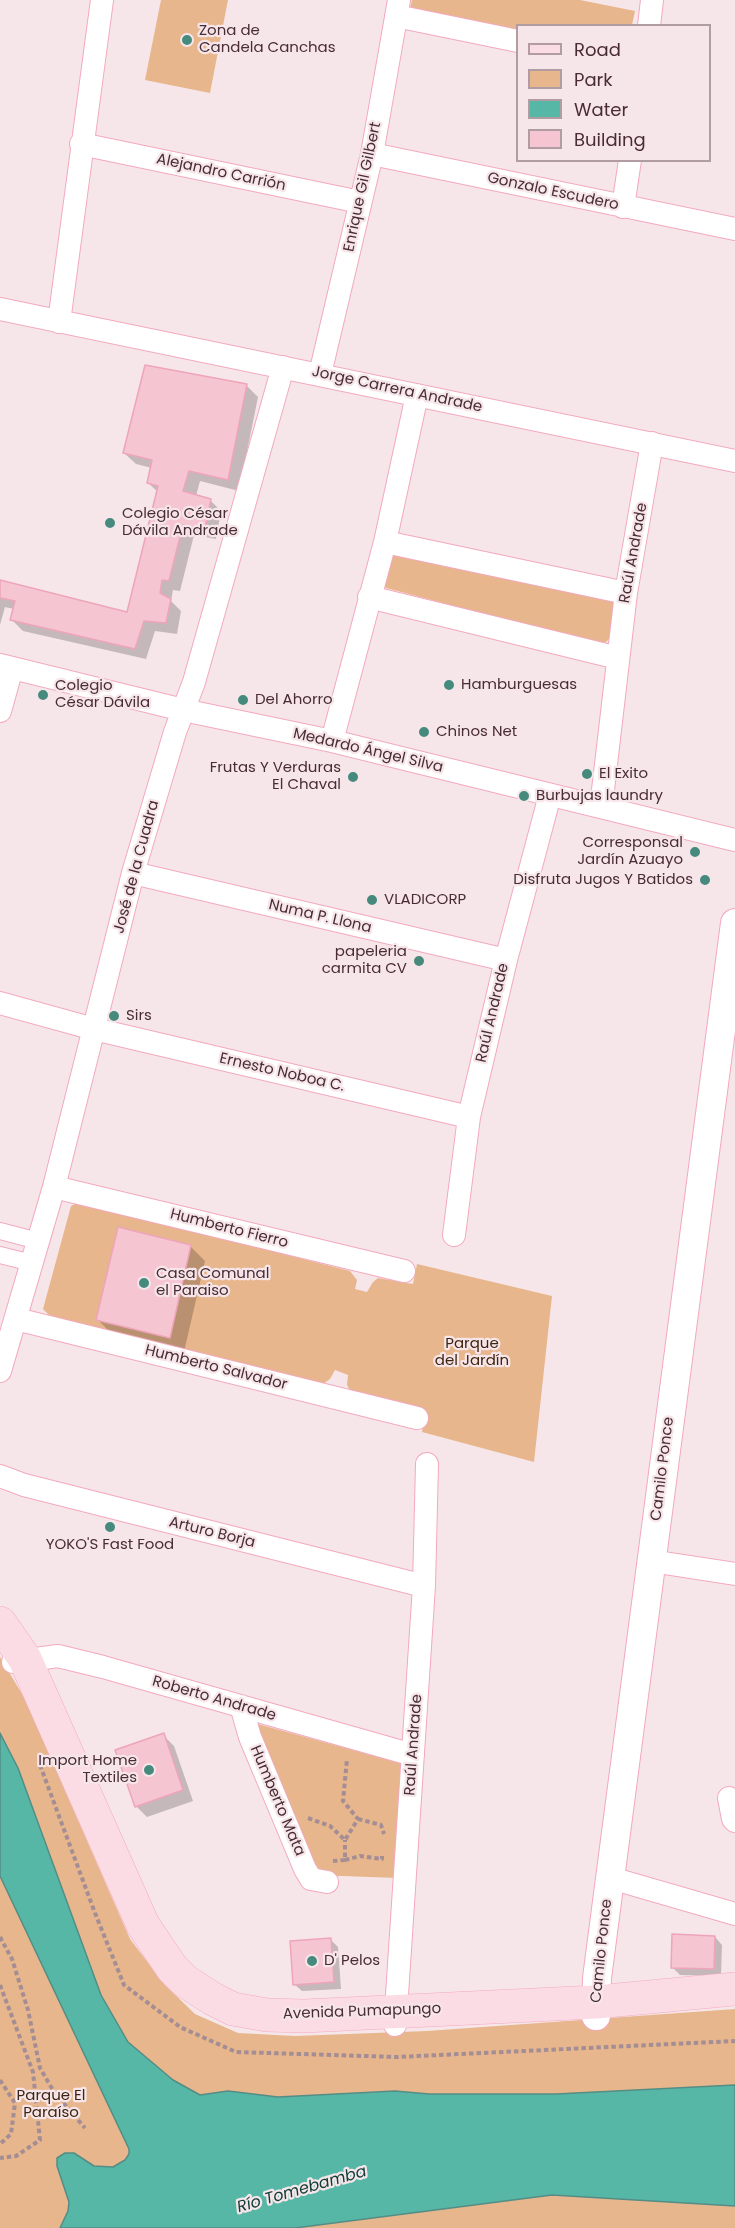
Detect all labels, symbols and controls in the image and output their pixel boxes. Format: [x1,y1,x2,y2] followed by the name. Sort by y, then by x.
[199,22,336,57] place label: Zona de Candela Canchas
[516,24,711,162] legend
[180,33,194,47] marker: Zona de Candela Canchas
[574,37,621,62] text: Road
[574,67,613,92] text: Park
[574,97,628,122] text: Water
[340,120,386,254] street label: Enrique Gil Gilbert
[574,127,646,152] text: Building
[155,151,287,195] street label: Alejandro Carrión
[486,169,620,215] street label: Gonzalo Escudero
[310,363,484,417] street label: Jorge Carrera Andrade
[616,501,652,605] street label: Raúl Andrade
[122,505,238,540] place label: Colegio César Dávila Andrade
[103,516,117,530] marker: Colegio César Dávila Andrade
[461,676,577,694] place label: Hamburguesas
[55,677,150,712] place label: Colegio César Dávila
[442,678,456,692] marker: Hamburguesas
[36,688,50,702] marker: Colegio César Dávila
[255,691,333,709] place label: Del Ahorro
[236,693,250,707] marker: Del Ahorro
[436,723,517,741] place label: Chinos Net
[291,725,445,777] street label: Medardo Ángel Silva
[417,725,431,739] marker: Chinos Net
[210,759,341,794] place label: Frutas Y Verduras El Chaval
[599,765,648,783] place label: El Exito
[580,767,594,781] marker: El Exito
[346,770,360,784] marker: Frutas Y Verduras El Chaval
[536,787,663,805] place label: Burbujas laundry
[517,789,531,803] marker: Burbujas laundry
[111,798,163,936] street label: José de la Cuadra
[577,834,683,869] place label: Corresponsal Jardín Azuayo
[688,845,702,859] marker: Corresponsal Jardín Azuayo
[513,871,693,889] place label: Disfruta Jugos Y Batidos
[698,873,712,887] marker: Disfruta Jugos Y Batidos
[384,891,466,909] place label: VLADICORP
[365,893,379,907] marker: VLADICORP
[267,896,373,938] street label: Numa P. Llona
[322,943,407,978] place label: papeleria carmita CV
[412,954,426,968] marker: papeleria carmita CV
[473,961,513,1065] street label: Raúl Andrade
[126,1007,152,1025] place label: Sirs
[107,1009,121,1023] marker: Sirs
[218,1050,346,1096] street label: Ernesto Noboa C.
[168,1206,290,1252] street label: Humberto Fierro
[156,1265,269,1300] place label: Casa Comunal el Paraiso
[137,1276,151,1290] marker: Casa Comunal el Paraiso
[435,1335,509,1370] park label: Parque del Jardín
[143,1342,289,1394] street label: Humberto Salvador
[648,1416,678,1522] street label: Camilo Ponce
[167,1514,257,1552] street label: Arturo Borja
[103,1520,117,1534] marker: YOKO'S Fast Food
[46,1536,174,1554] place label: YOKO'S Fast Food
[150,1673,278,1725] street label: Roberto Andrade
[401,1694,427,1796] street label: Raúl Andrade
[246,1743,308,1859] street label: Humberto Mata
[38,1752,137,1787] place label: Import Home Textiles
[142,1763,156,1777] marker: Import Home Textiles
[588,1898,616,2004] street label: Camilo Ponce
[324,1952,380,1970] place label: D' Pelos
[305,1954,319,1968] marker: D' Pelos
[283,2000,441,2024] street label: Avenida Pumapungo
[17,2087,85,2122] park label: Parque El Paraíso
[235,2162,369,2218] water label: Río Tomebamba

